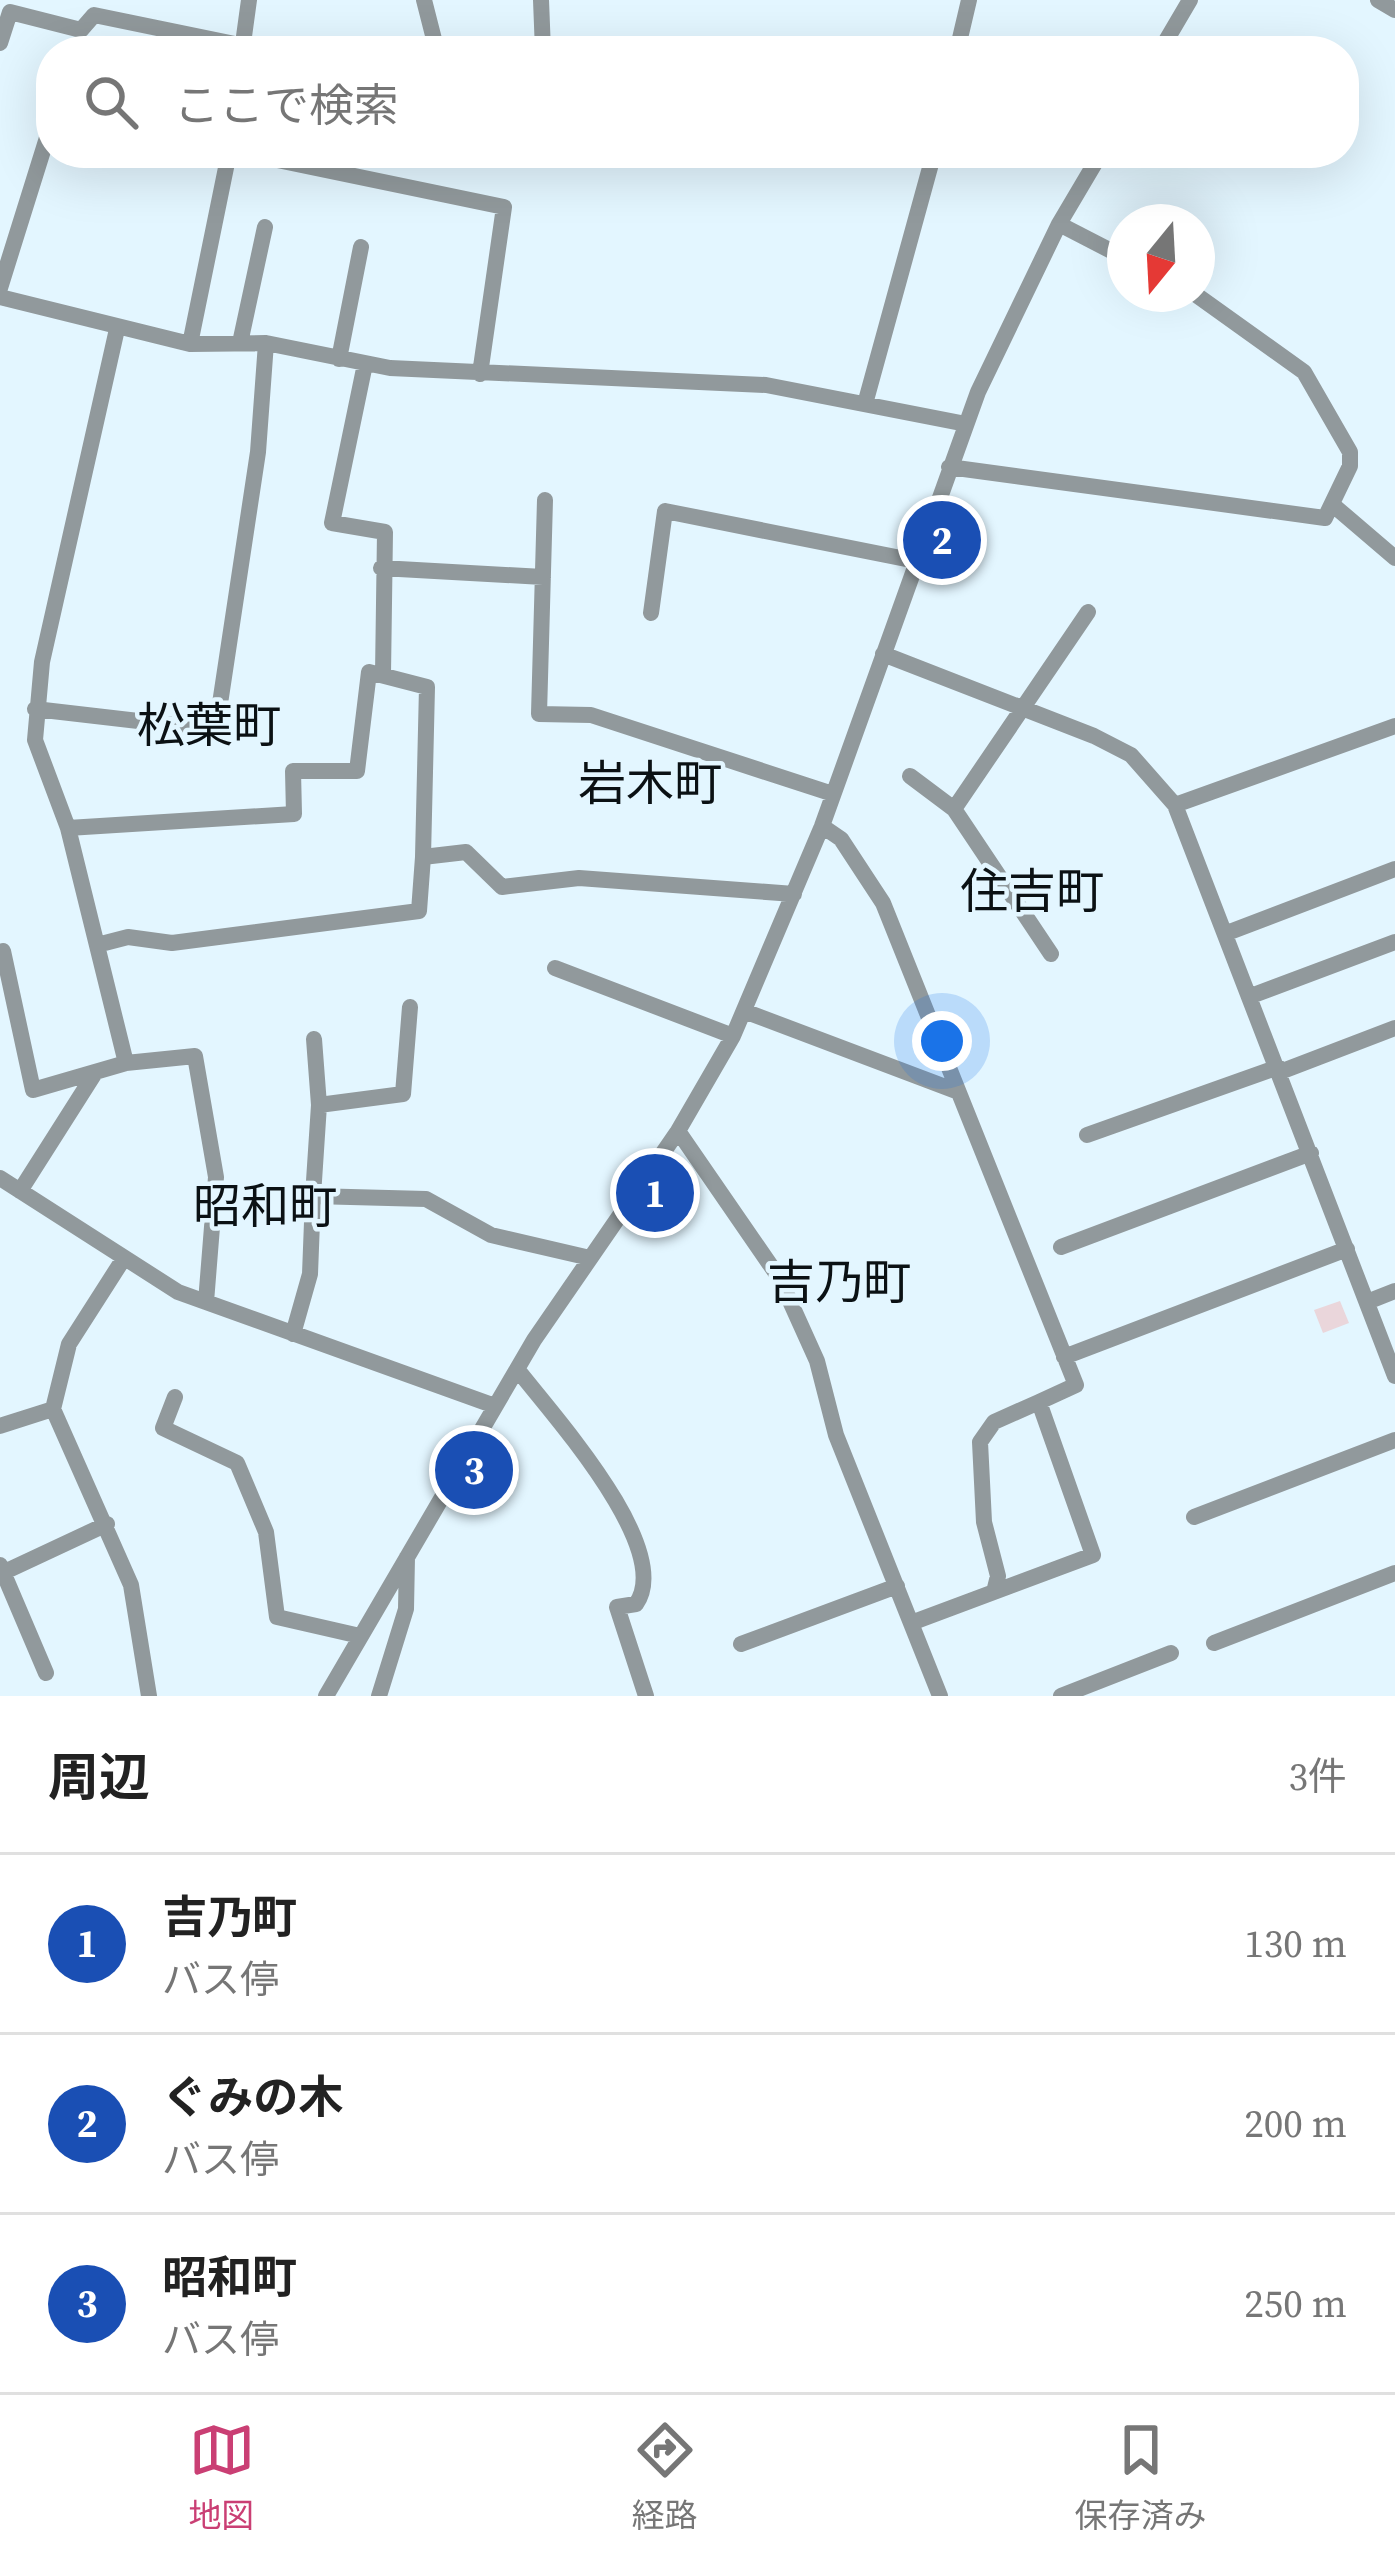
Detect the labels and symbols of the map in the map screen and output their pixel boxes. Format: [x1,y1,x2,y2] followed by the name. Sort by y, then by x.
[1107,204,1215,312] north arrow
[903,495,981,585] pin: 2
[137,692,281,758] district label: 松葉町
[578,750,722,816] district label: 岩木町
[960,858,1104,924] district label: 住吉町
[912,1011,972,1071] your location
[616,1148,694,1238] pin: 1
[193,1173,337,1239] district label: 昭和町
[767,1249,911,1315] district label: 吉乃町
[435,1425,513,1515] pin: 3

